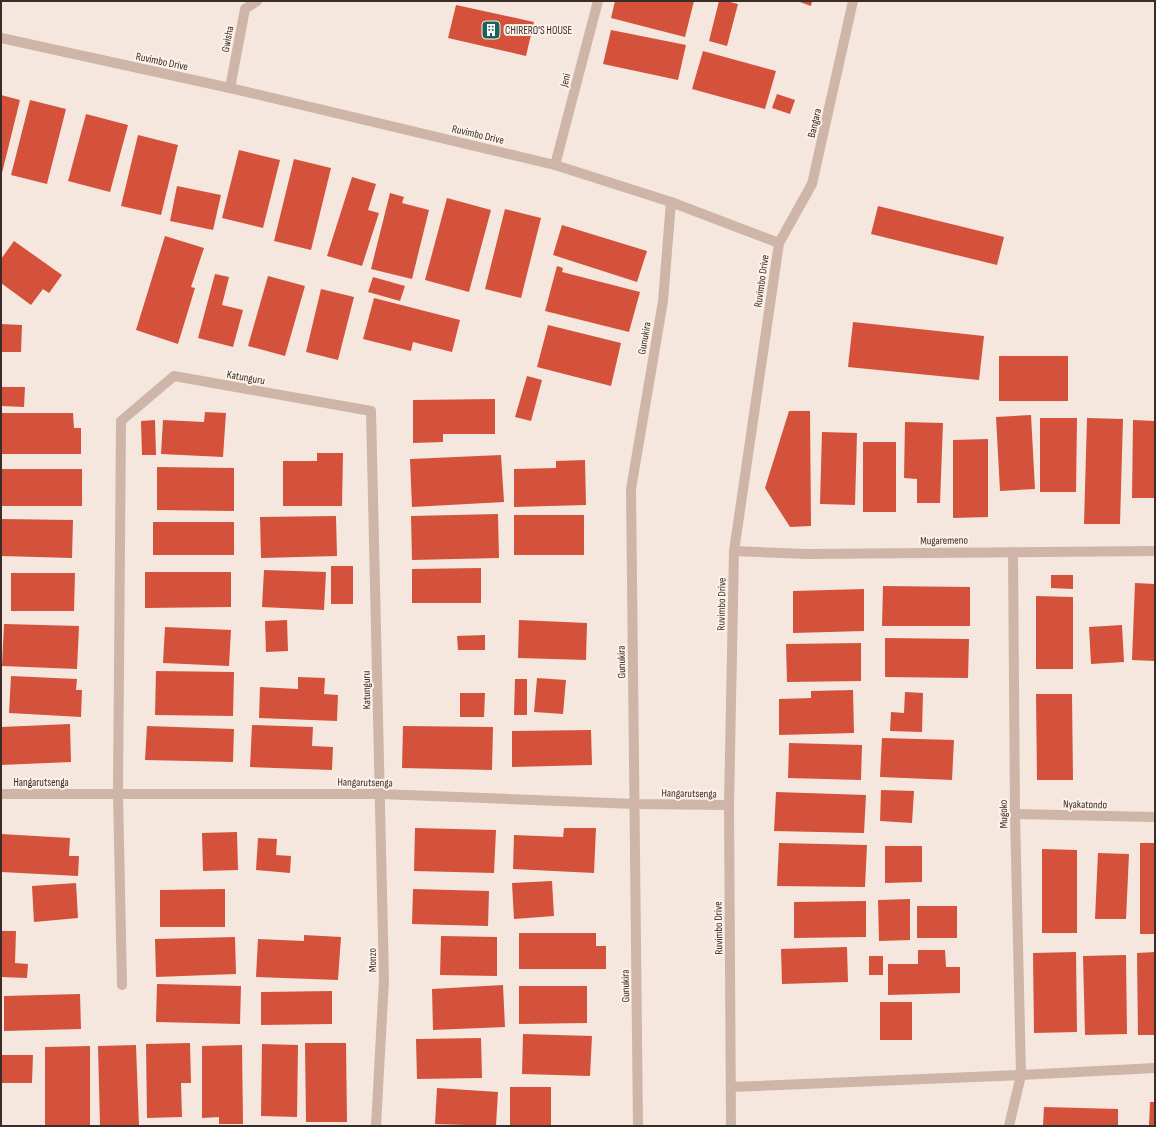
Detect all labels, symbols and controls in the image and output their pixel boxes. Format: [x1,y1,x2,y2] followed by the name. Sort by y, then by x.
[480,19,502,41] building icon: CHIRERO'S HOUSE
[505,24,572,37] place label: CHIRERO'S HOUSE
[219,25,236,53] street label: Gwisha
[135,50,189,73] street label: Ruvimbo Drive
[557,72,574,89] street label: Jeni
[805,107,824,139] street label: Bangara
[451,122,505,147] street label: Ruvimbo Drive
[751,254,772,308] street label: Ruvimbo Drive
[635,321,654,355] street label: Gunukira
[226,368,266,387] street label: Katunguru
[920,534,968,547] street label: Mugaremeno
[715,577,728,631] street label: Ruvimbo Drive
[615,645,628,679] street label: Gunukira
[360,670,373,709] street label: Katunguru
[13,776,69,789] street label: Hangarutsenga
[337,776,393,789] street label: Hangarutsenga
[661,787,717,800] street label: Hangarutsenga
[1063,798,1108,811] street label: Nyakatondo
[997,799,1010,828] street label: Mugoko
[712,901,725,955] street label: Ruvimbo Drive
[366,947,379,972] street label: Monzo
[619,969,632,1003] street label: Gunukira

